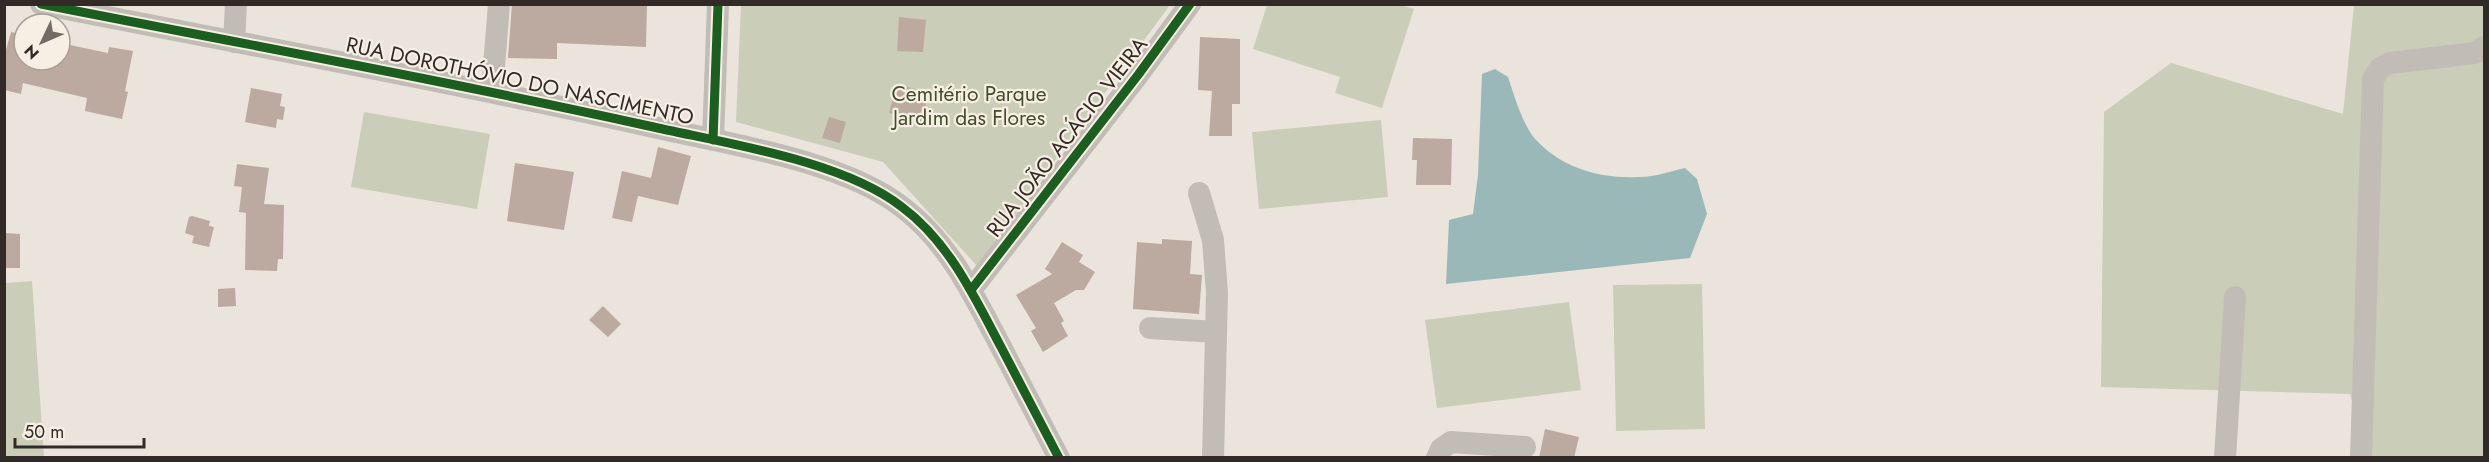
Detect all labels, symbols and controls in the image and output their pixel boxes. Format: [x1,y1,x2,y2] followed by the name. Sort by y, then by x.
[12,12,72,72] north arrow
[343,29,697,133] street label: RUA DOROTHÓVIO DO NASCIMENTO
[979,31,1155,243] street label: RUA JOÃO ACÁCIO VIEIRA
[19,40,44,65] text: N
[890,79,1047,133] park label: Cemitério Parque Jardim das Flores
[15,411,144,449] scale bar
[24,419,64,445] text: 50 m

